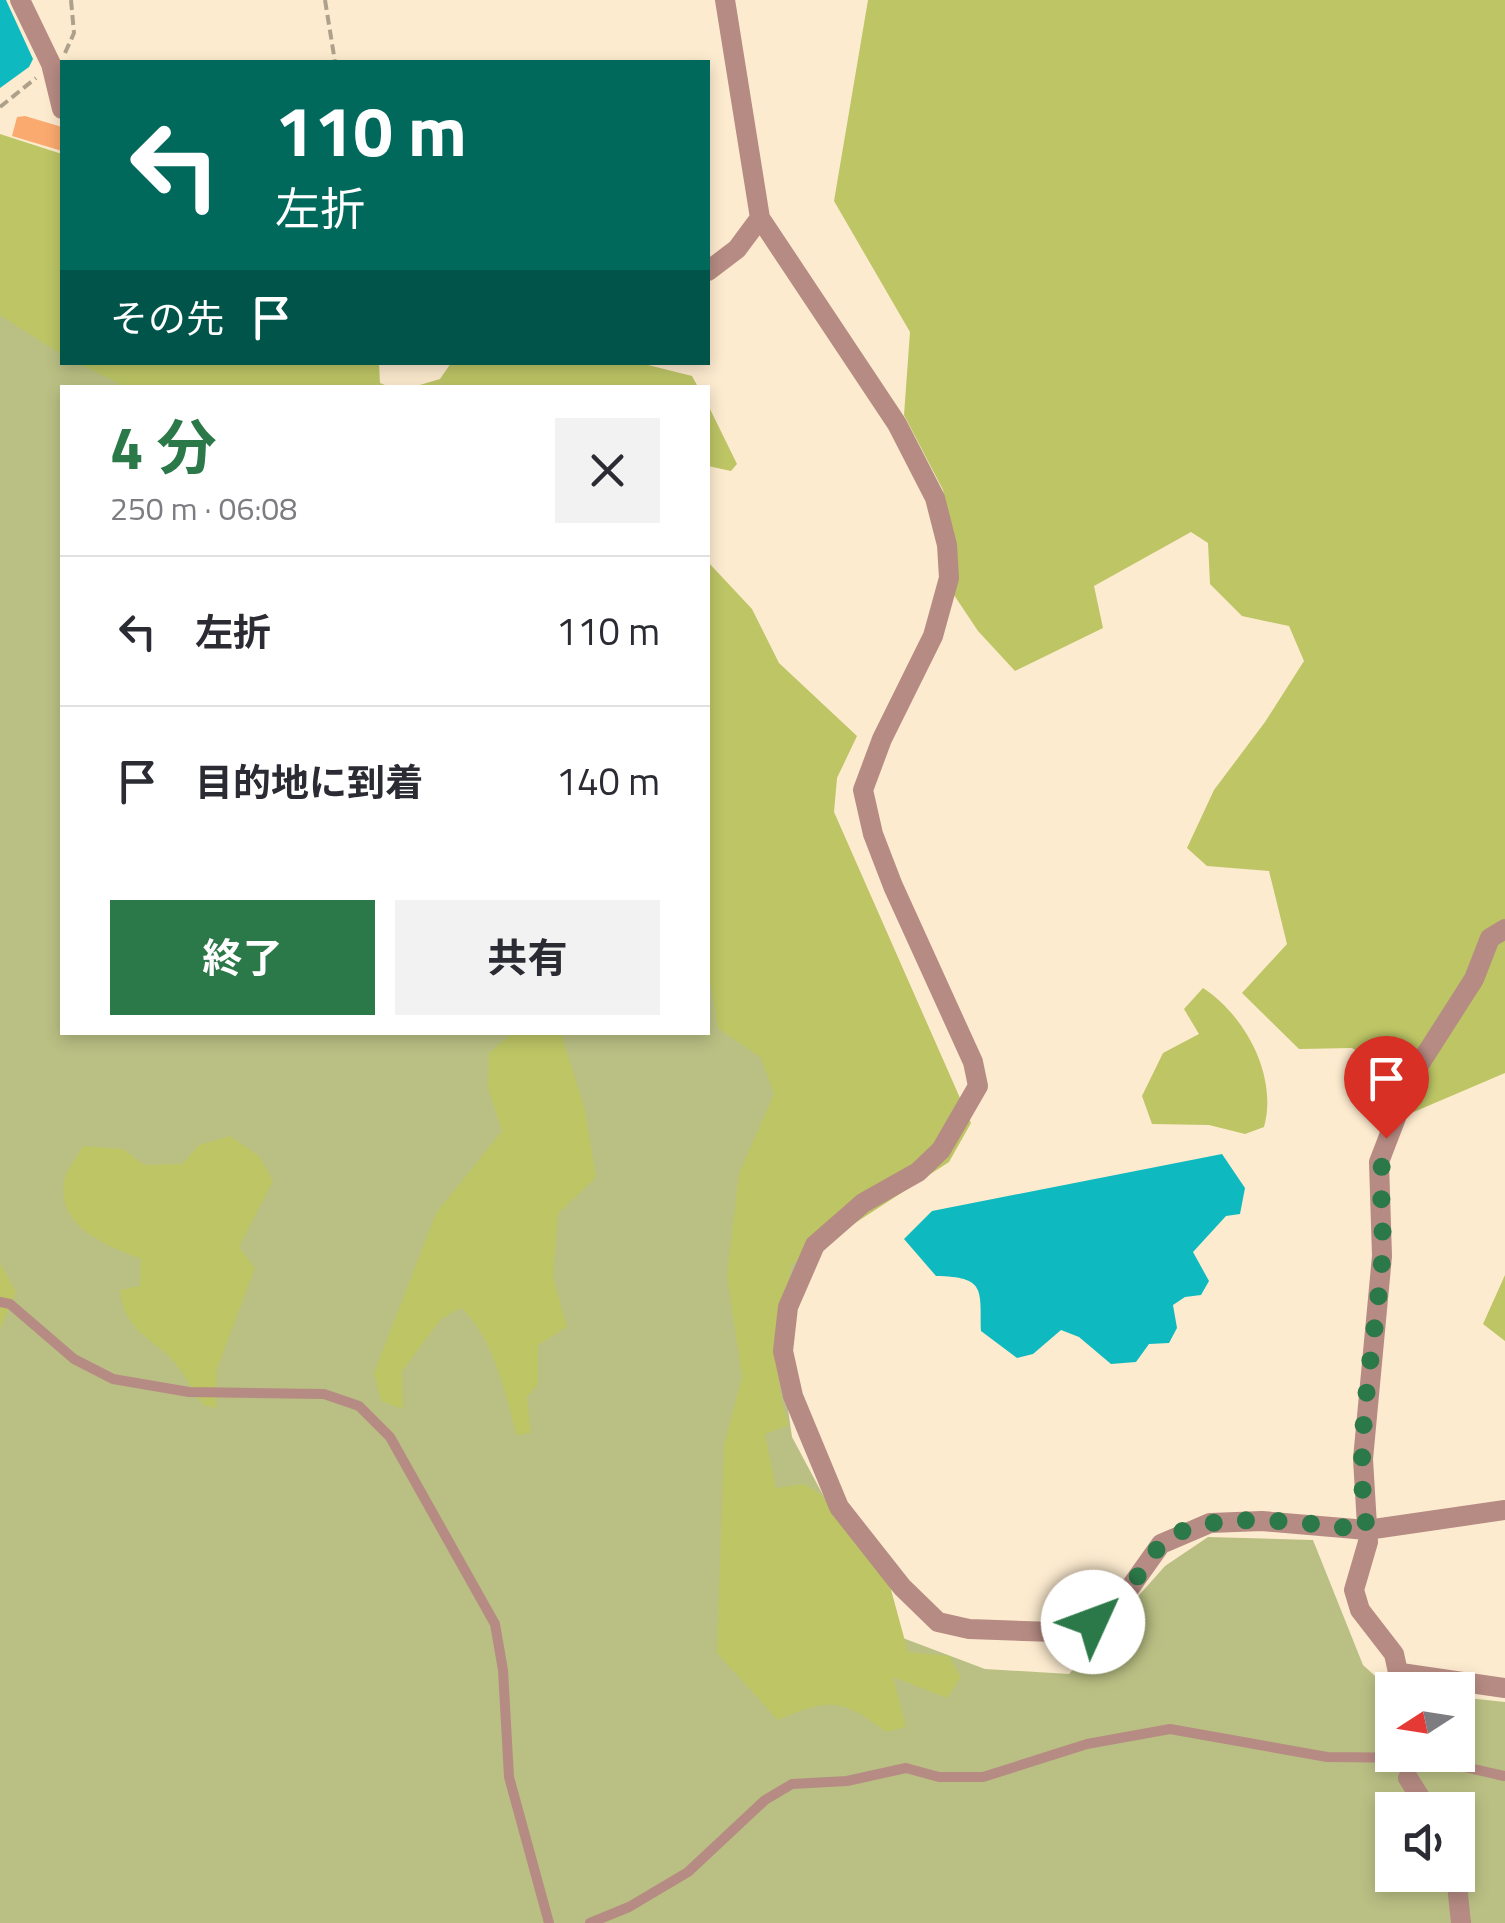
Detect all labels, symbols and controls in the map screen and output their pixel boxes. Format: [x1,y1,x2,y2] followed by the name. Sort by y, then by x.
[275,77,467,183] text: 110 m
[110,100,240,230] icon: left
[275,174,365,242] text: 左折
[110,289,224,347] text: その先
[244,290,299,345] icon: arrive
[110,401,217,492] text: 4 分
[555,418,660,523] button: close
[110,484,297,532] text: 250 m · 06:08
[556,602,660,660] text: 110 m
[195,603,271,661] text: 左折
[110,604,165,659] icon: left
[556,752,660,810] text: 140 m
[195,753,423,811] text: 目的地に到着
[110,754,165,809] icon: arrive
[110,900,375,1015] button: 終了
[395,900,660,1015] button: 共有
[1344,1036,1429,1139] pin
[1359,1051,1414,1106] icon: arrive
[1041,1570,1145,1674] position arrow
[1375,1672,1475,1772] north arrow
[1375,1672,1475,1892] map controls
[1375,1792,1475,1892] button: sound

